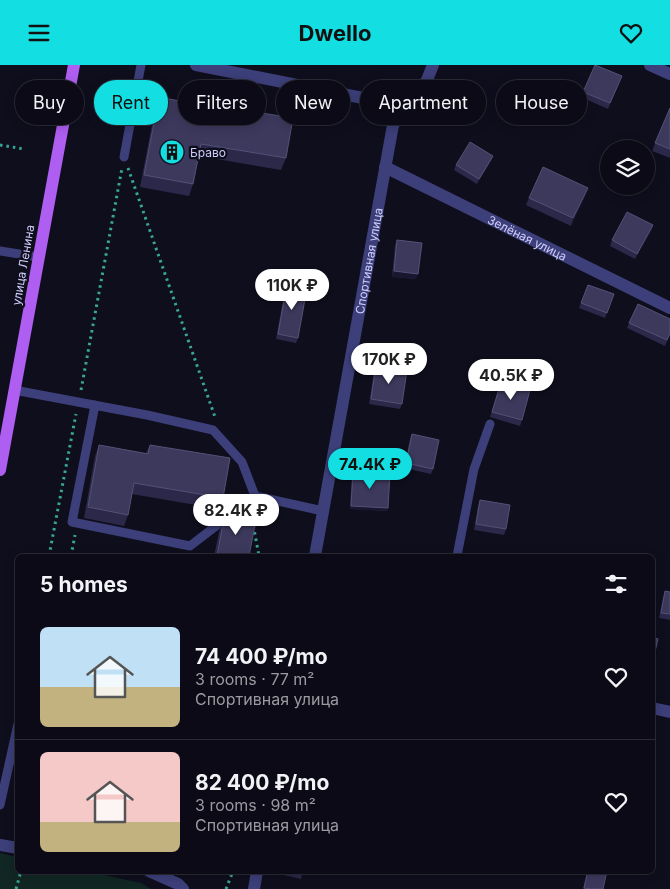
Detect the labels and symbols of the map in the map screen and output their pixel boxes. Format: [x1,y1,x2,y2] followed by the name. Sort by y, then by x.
[159,139,185,165] building icon: Браво
[190,145,226,160] place label: Браво
[351,206,385,315] street label: Спортивная улица
[485,212,570,263] street label: Зелёная улица
[9,224,37,306] street label: улица Ленина
[251,269,333,311] pin: 110K ₽
[348,343,430,385] pin: 170K ₽
[465,359,557,401] pin: 40.5K ₽
[324,447,416,490] pin: 74.4K ₽
[190,493,282,536] pin: 82.4K ₽

